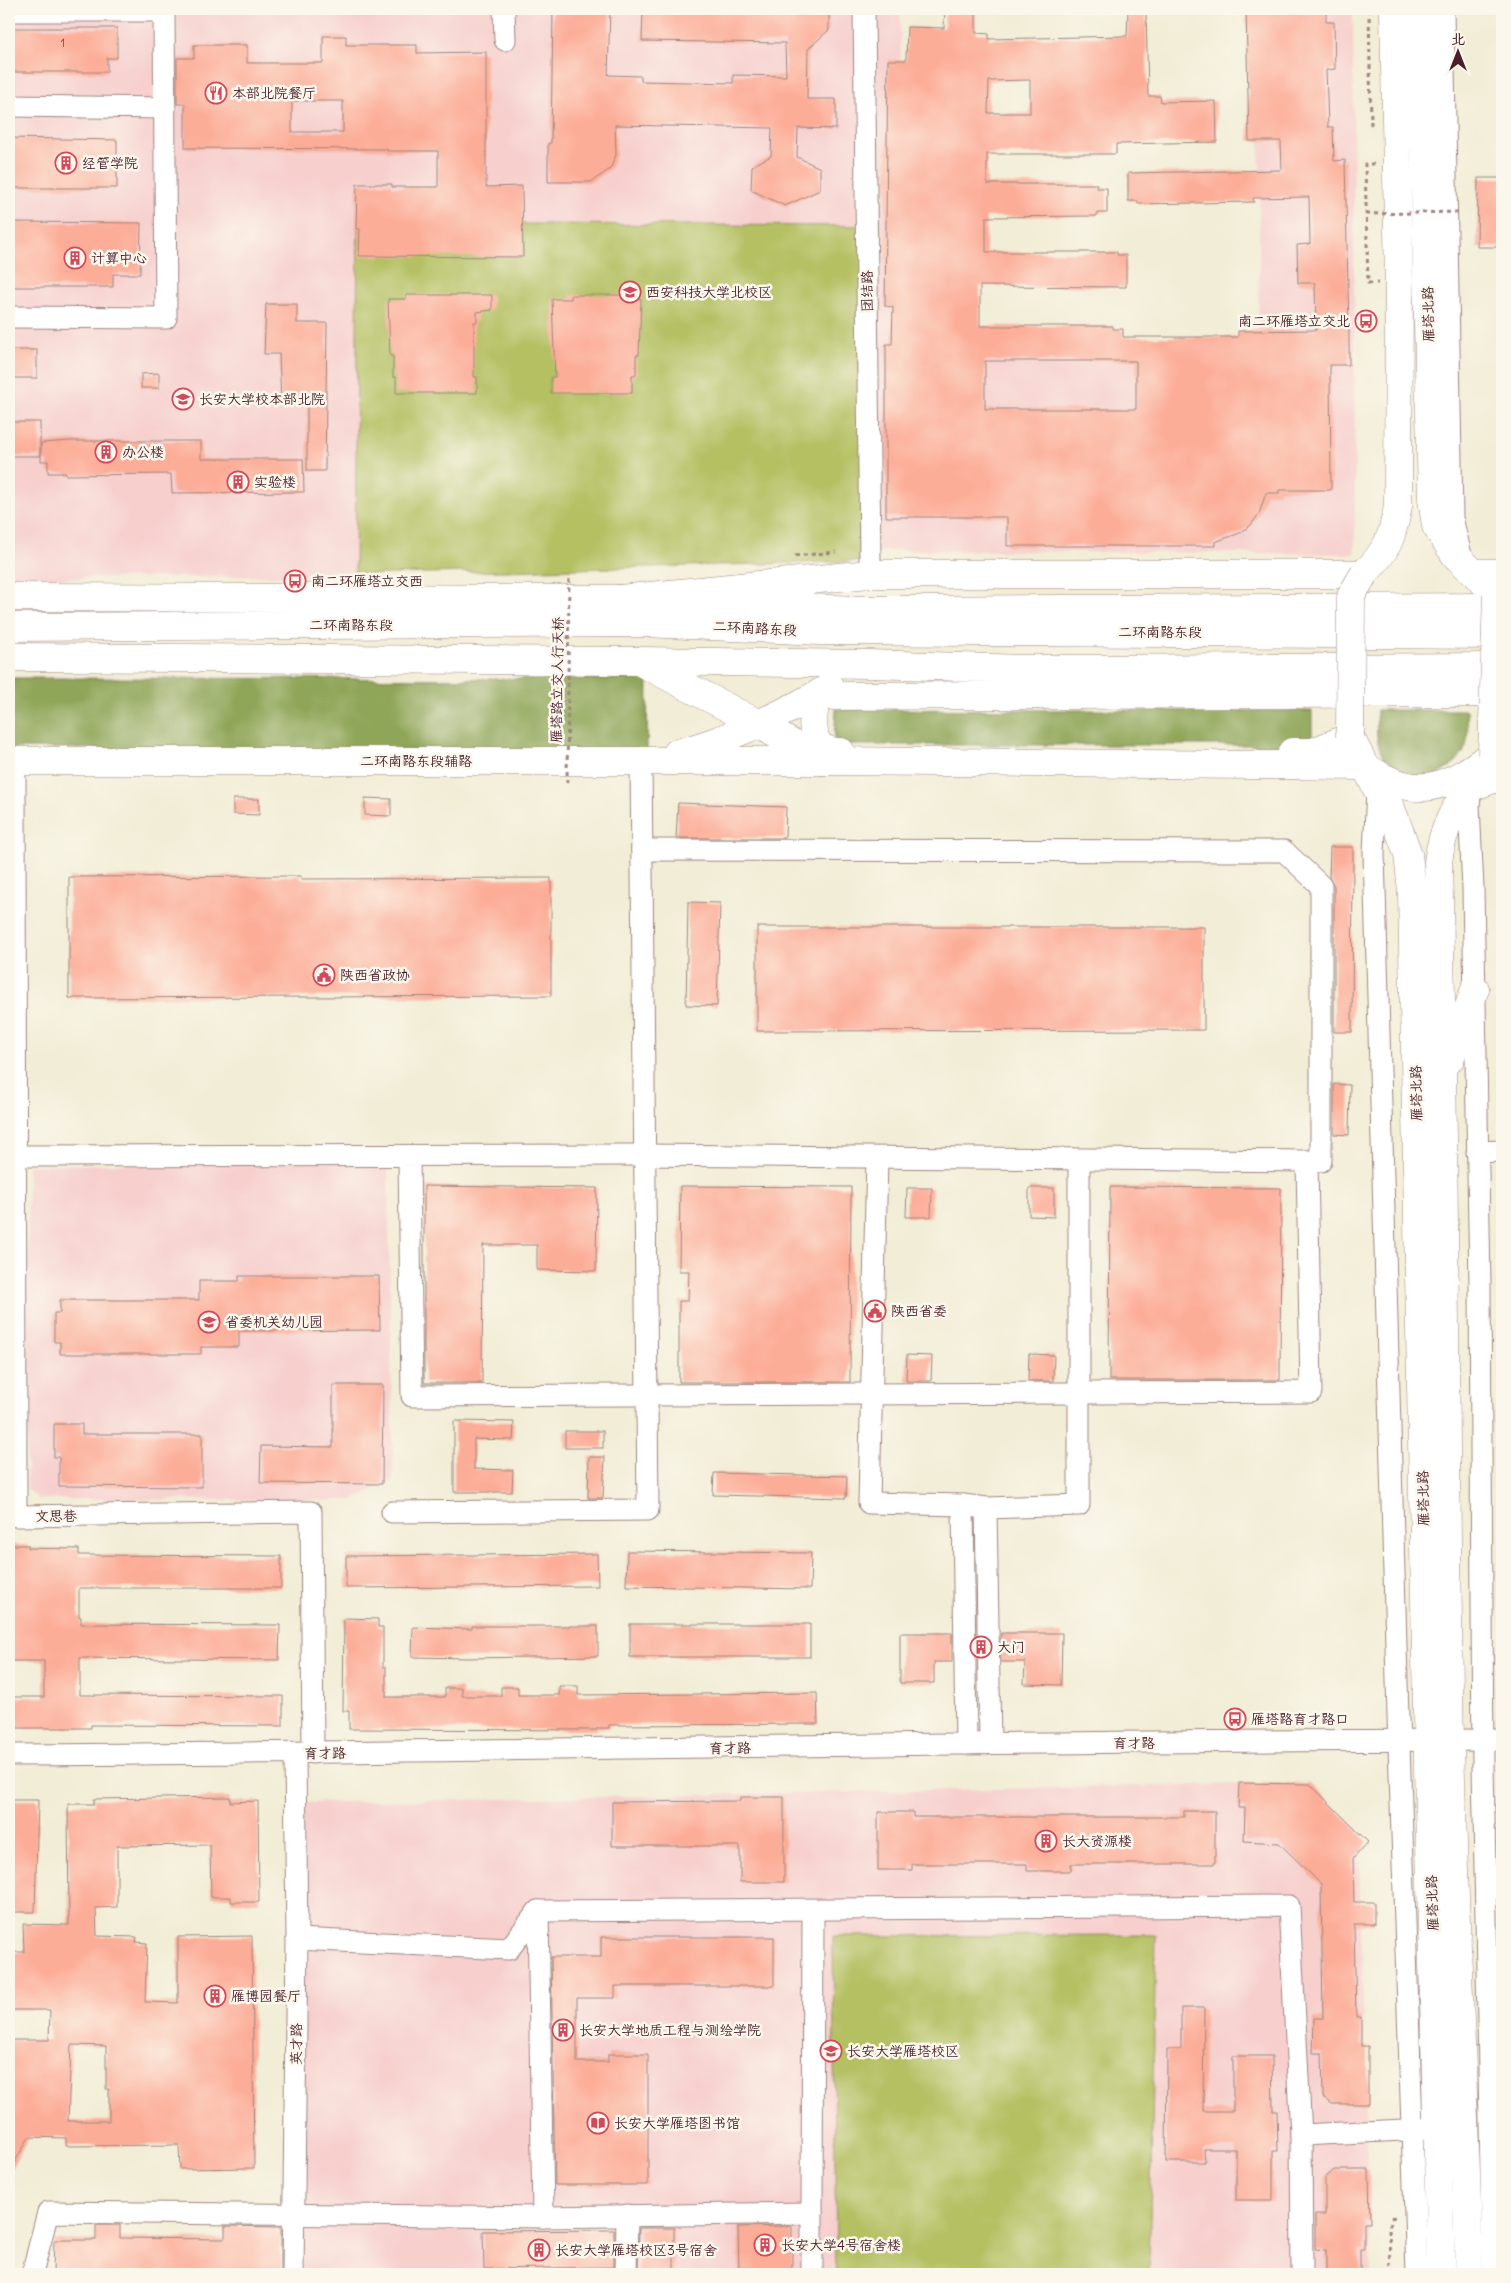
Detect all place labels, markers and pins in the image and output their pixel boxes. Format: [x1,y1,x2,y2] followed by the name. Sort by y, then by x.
[204,81,228,105] restaurant icon: 本部北院餐厅
[232,84,316,102] place label: 本部北院餐厅
[54,151,78,175] building icon: 经管学院
[82,154,138,172] place label: 经管学院
[63,246,87,270] building icon: 计算中心
[91,249,147,267] place label: 计算中心
[618,280,642,304] school or university icon: 西安科技大学北校区
[646,283,772,301] place label: 西安科技大学北校区
[1354,309,1378,333] bus stop icon: 南二环雁塔立交北
[1238,312,1350,330] place label: 南二环雁塔立交北
[171,387,195,411] school or university icon: 长安大学校本部北院
[199,390,325,408] place label: 长安大学校本部北院
[94,440,118,464] building icon: 办公楼
[122,443,164,461] place label: 办公楼
[226,470,250,494] building icon: 实验楼
[254,473,296,491] place label: 实验楼
[283,569,307,593] bus stop icon: 南二环雁塔立交西
[311,572,423,590] place label: 南二环雁塔立交西
[312,963,336,987] public building icon: 陕西省政协
[340,966,410,984] place label: 陕西省政协
[863,1299,887,1323] public building icon: 陕西省委
[891,1302,947,1320] place label: 陕西省委
[197,1310,221,1334] school or university icon: 省委机关幼儿园
[225,1313,323,1331] place label: 省委机关幼儿园
[969,1635,993,1659] building icon: 大门
[997,1638,1025,1656] place label: 大门
[1223,1707,1247,1731] bus stop icon: 雁塔路育才路口
[1251,1710,1349,1728] place label: 雁塔路育才路口
[1034,1829,1058,1853] building icon: 长大资源楼
[1062,1832,1132,1850] place label: 长大资源楼
[203,1984,227,2008] building icon: 雁博园餐厅
[231,1987,301,2005] place label: 雁博园餐厅
[551,2018,575,2042] building icon: 长安大学地质工程与测绘学院
[579,2021,761,2039] place label: 长安大学地质工程与测绘学院
[819,2039,843,2063] school or university icon: 长安大学雁塔校区
[847,2042,959,2060] place label: 长安大学雁塔校区
[586,2111,610,2135] library icon: 长安大学雁塔图书馆
[614,2114,740,2132] place label: 长安大学雁塔图书馆
[753,2233,777,2257] building icon: 长安大学4号宿舍楼
[781,2236,901,2254] place label: 长安大学4号宿舍楼
[527,2238,551,2262] building icon: 长安大学雁塔校区3号宿舍
[555,2241,717,2259] place label: 长安大学雁塔校区3号宿舍

